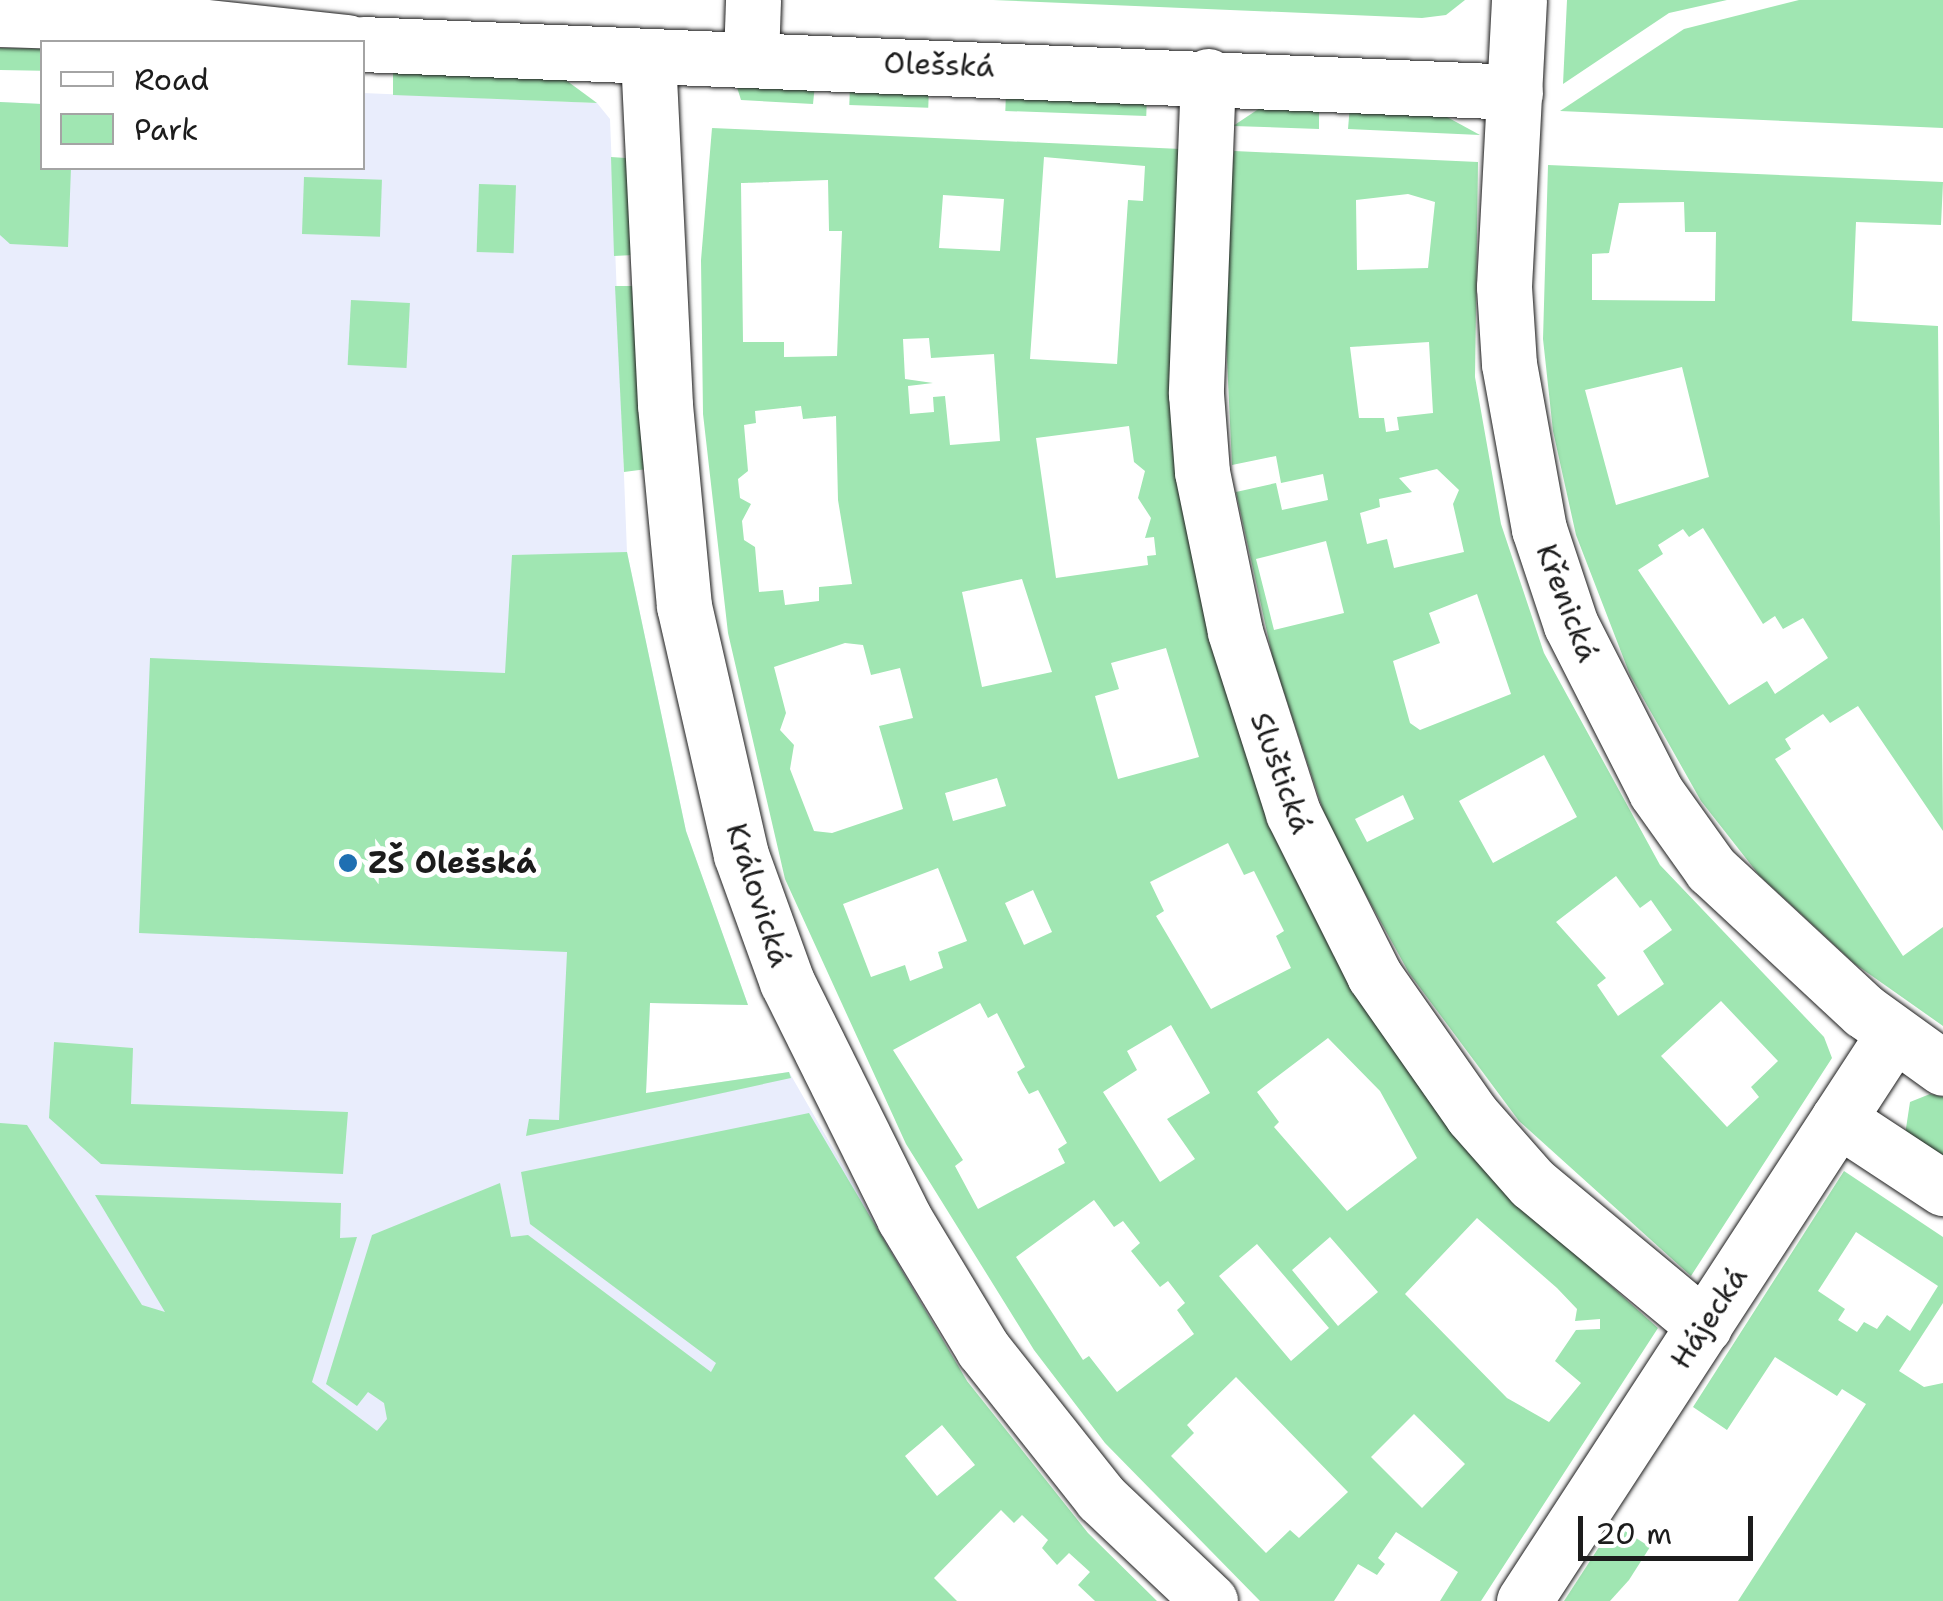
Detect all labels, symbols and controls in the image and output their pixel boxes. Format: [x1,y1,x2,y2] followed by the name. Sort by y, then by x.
[40,40,365,170] legend
[883,45,995,85] street label: Olešská
[134,59,209,100] text: Road
[134,109,198,150] text: Park
[1528,539,1606,667] street label: Křenická
[1242,707,1320,839] street label: Sluštická
[718,819,798,971] street label: Královická
[368,845,536,881] place label: ZŠ Olešská
[337,852,359,874] marker: ZŠ Olešská
[1663,1260,1755,1376] street label: Hájecká
[1583,1496,1758,1558] scale bar
[1595,1513,1672,1554] text: 20 m

